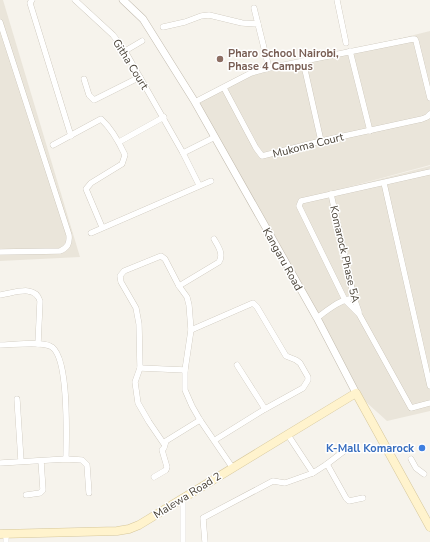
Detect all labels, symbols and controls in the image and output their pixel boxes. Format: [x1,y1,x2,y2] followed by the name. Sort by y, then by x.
[109,36,152,92] street label: Githa Court
[228,46,339,74] place label: Pharo School Nairobi, Phase 4 Campus
[215,54,225,64] marker: Pharo School Nairobi, Phase 4 Campus
[271,129,345,162] street label: Mukoma Court
[326,204,363,304] street label: Komarock Phase 5A
[259,225,306,293] street label: Kangaru Road
[326,441,415,456] place label: K-Mall Komarock
[417,443,427,453] marker: K-Mall Komarock
[151,469,224,522] street label: Malewa Road 2

